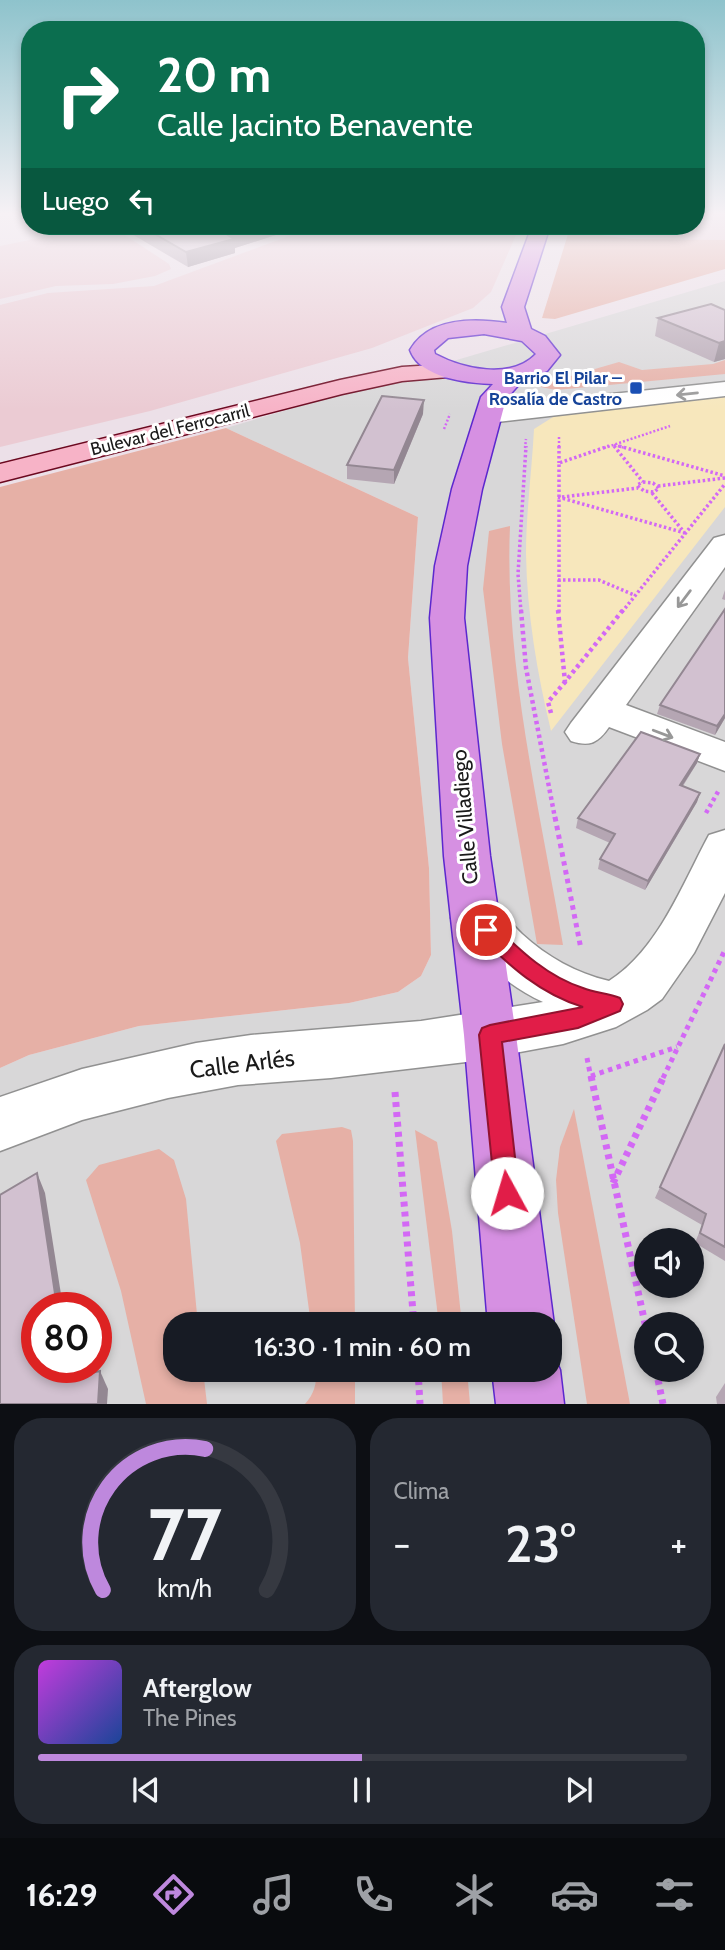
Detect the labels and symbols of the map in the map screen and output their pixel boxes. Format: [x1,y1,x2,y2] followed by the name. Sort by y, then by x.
[489,367,622,410] place label: Barrio El Pilar – Rosalía de Castro
[628,380,644,396] marker: Barrio El Pilar – Rosalía de Castro
[676,387,699,400] one-way arrow
[88,399,253,460] street label: Bulevar del Ferrocarril
[677,590,692,609] one-way arrow
[652,728,674,741] one-way arrow
[446,749,483,886] street label: Calle Villadiego
[456,900,516,960] pin
[188,1043,296,1084] street label: Calle Arlés
[470,1156,544,1230] position arrow
[21,1292,112,1383] speed limit sign: 80

